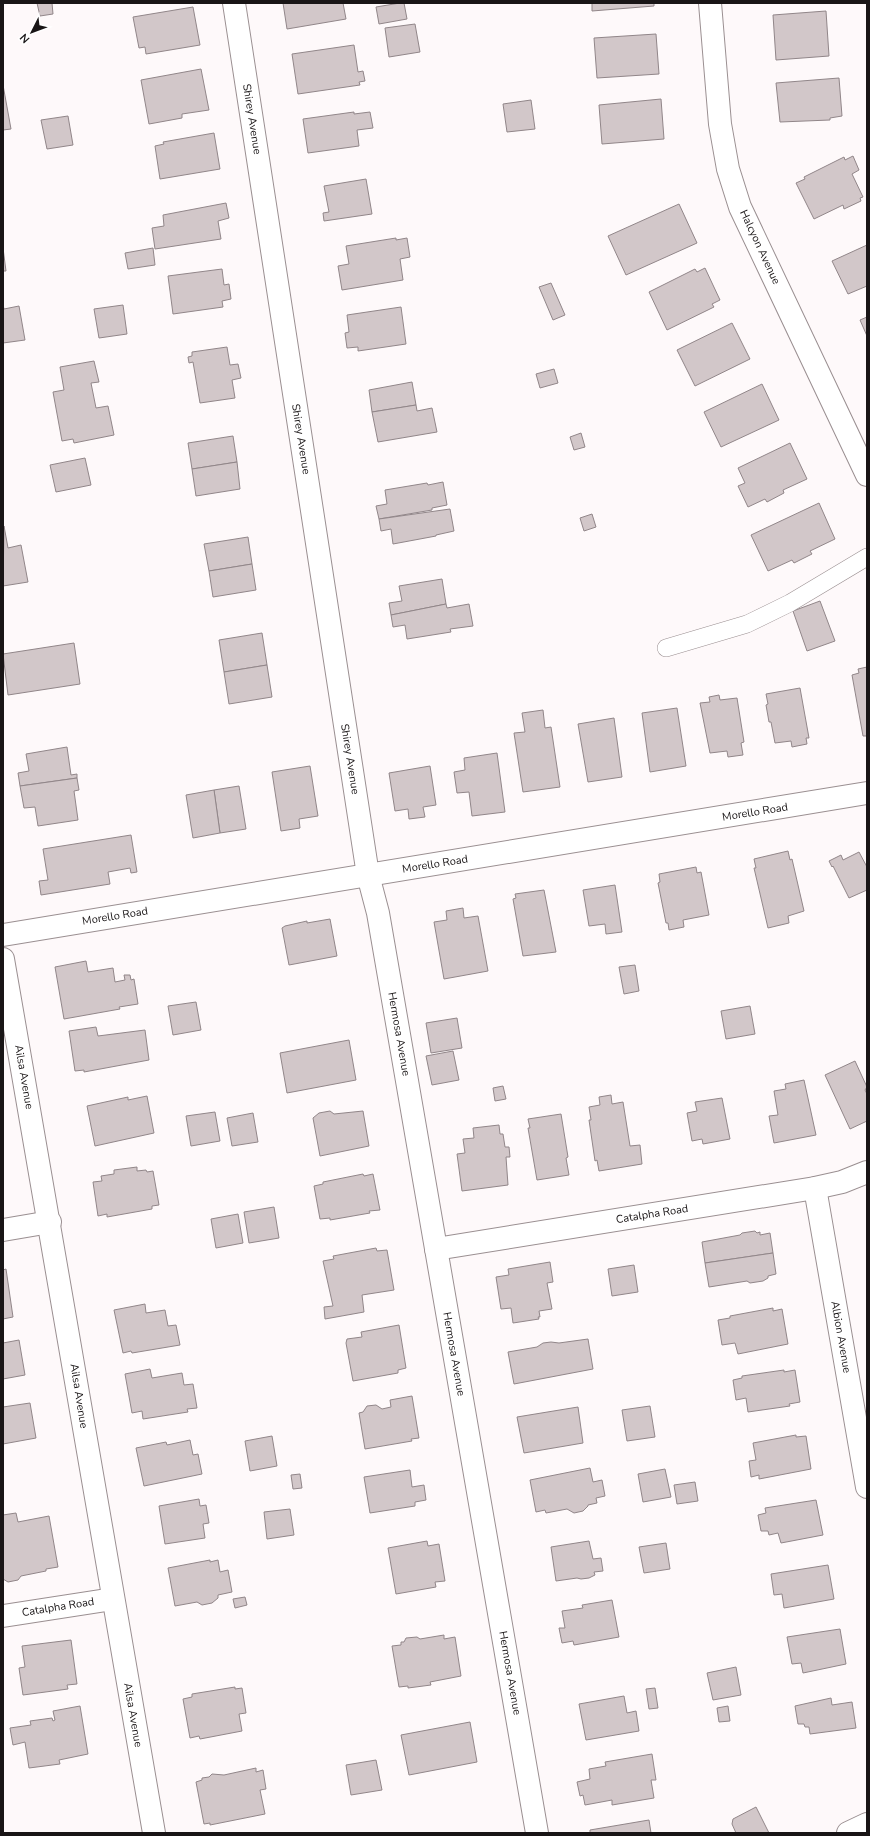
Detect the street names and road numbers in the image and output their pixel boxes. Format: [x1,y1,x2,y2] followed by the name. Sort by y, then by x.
[239,83,265,155] street label: Shirey Avenue
[736,207,784,287] street label: Halcyon Avenue
[288,403,314,475] street label: Shirey Avenue
[337,723,363,795] street label: Shirey Avenue
[721,799,789,825] street label: Morello Road
[401,851,469,877] street label: Morello Road
[81,903,149,929] street label: Morello Road
[384,991,414,1077] street label: Hermosa Avenue
[11,1044,37,1111] street label: Ailsa Avenue
[615,1201,689,1227] street label: Catalpha Road
[827,1300,855,1374] street label: Albion Avenue
[439,1311,469,1397] street label: Hermosa Avenue
[66,1363,92,1429] street label: Ailsa Avenue
[21,1594,95,1620] street label: Catalpha Road
[495,1630,525,1716] street label: Hermosa Avenue
[120,1682,146,1749] street label: Ailsa Avenue

